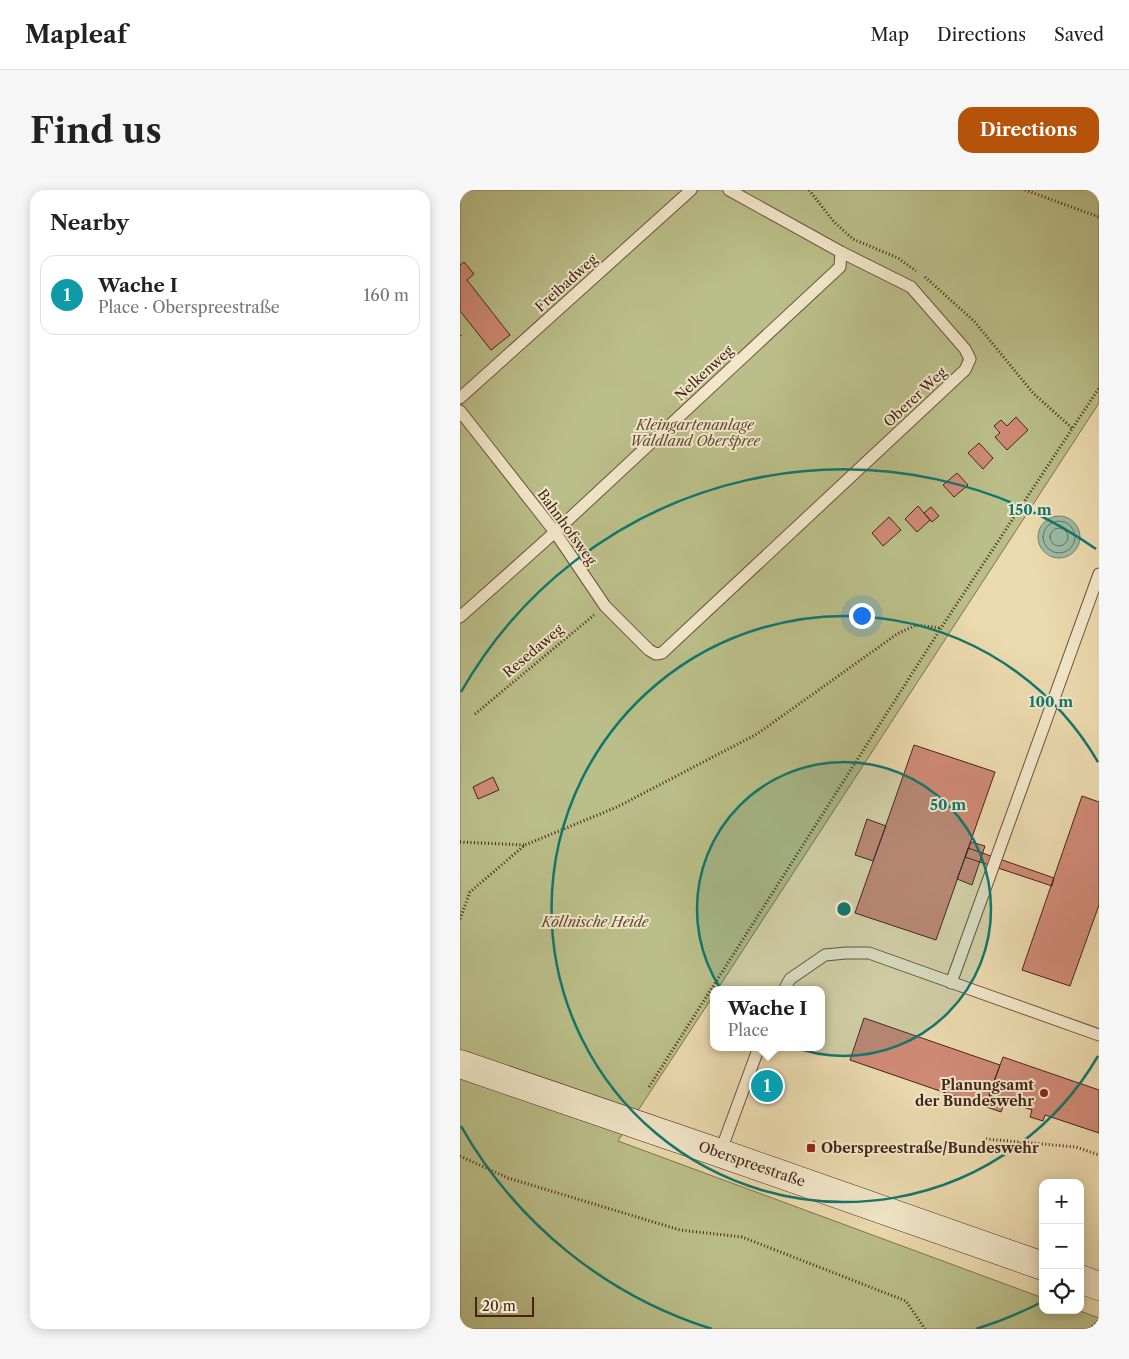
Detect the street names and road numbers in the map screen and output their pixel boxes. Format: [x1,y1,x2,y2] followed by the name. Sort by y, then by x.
[531,250,601,316] street label: Freibadweg
[671,341,737,405] street label: Nelkenweg
[880,363,951,431] street label: Oberer Weg
[533,486,601,569] street label: Bahnhofsweg
[499,620,568,682] street label: Resedaweg
[696,1137,808,1191] street label: Oberspreestraße

